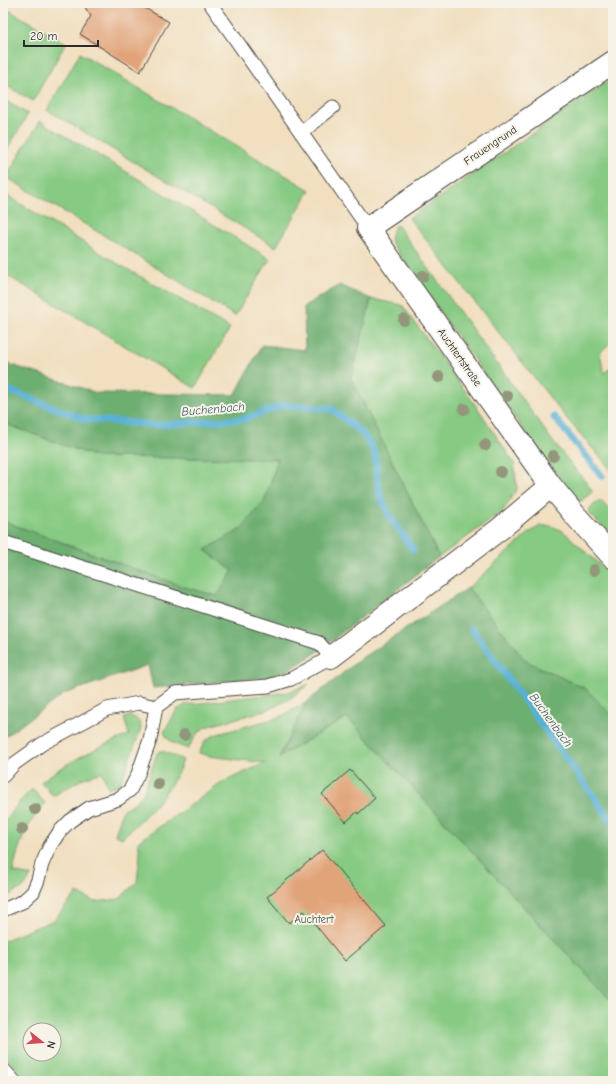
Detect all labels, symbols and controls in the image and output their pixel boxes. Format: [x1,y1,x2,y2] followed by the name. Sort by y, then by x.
[24,22,98,48] scale bar
[30,29,58,43] text: 20 m
[461,123,519,168] street label: Frauengrund
[435,326,485,389] street label: Auchtertstraße
[181,399,245,419] water label: Buchenbach
[527,690,575,750] water label: Buchenbach
[294,913,334,926] park label: Auchtert
[22,1022,62,1062] north arrow
[44,1039,58,1050] text: N

